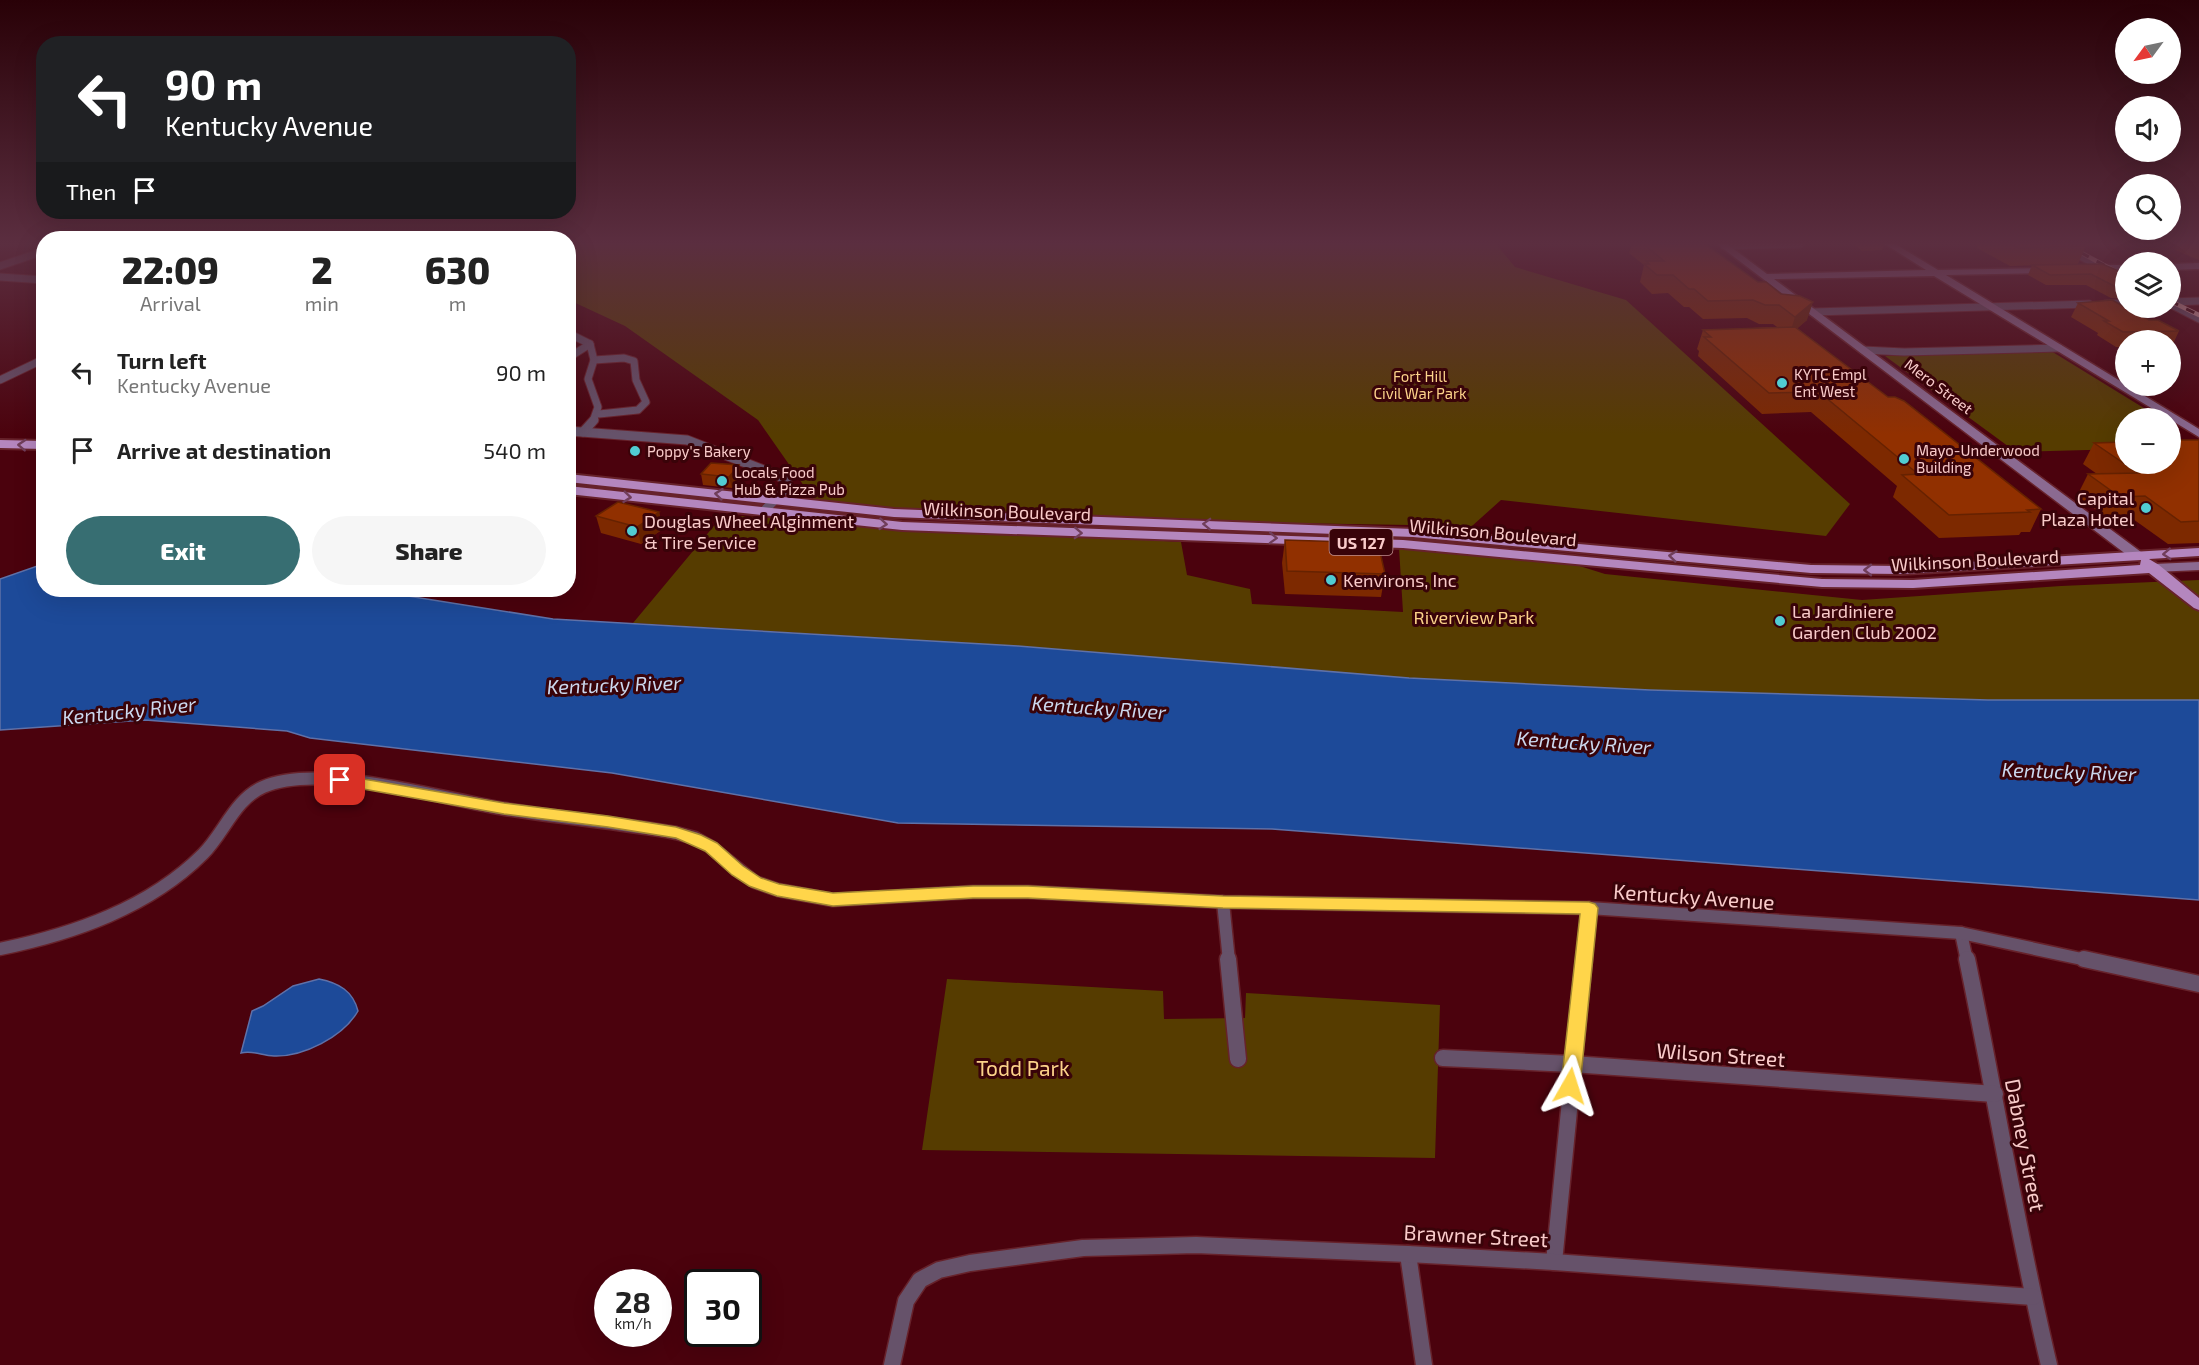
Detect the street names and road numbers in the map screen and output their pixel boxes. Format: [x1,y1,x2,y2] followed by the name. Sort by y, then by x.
[1901,355,1977,418] street label: Mero Street
[923,497,1091,525] street label: Wilkinson Boulevard
[1408,514,1578,550] street label: Wilkinson Boulevard
[1330,529,1392,555] road number: US 127
[1890,545,2060,575] street label: Wilkinson Boulevard
[1612,878,1776,914] street label: Kentucky Avenue
[1656,1037,1786,1071] street label: Wilson Street
[2001,1077,2051,1213] street label: Dabney Street
[1403,1219,1549,1251] street label: Brawner Street

